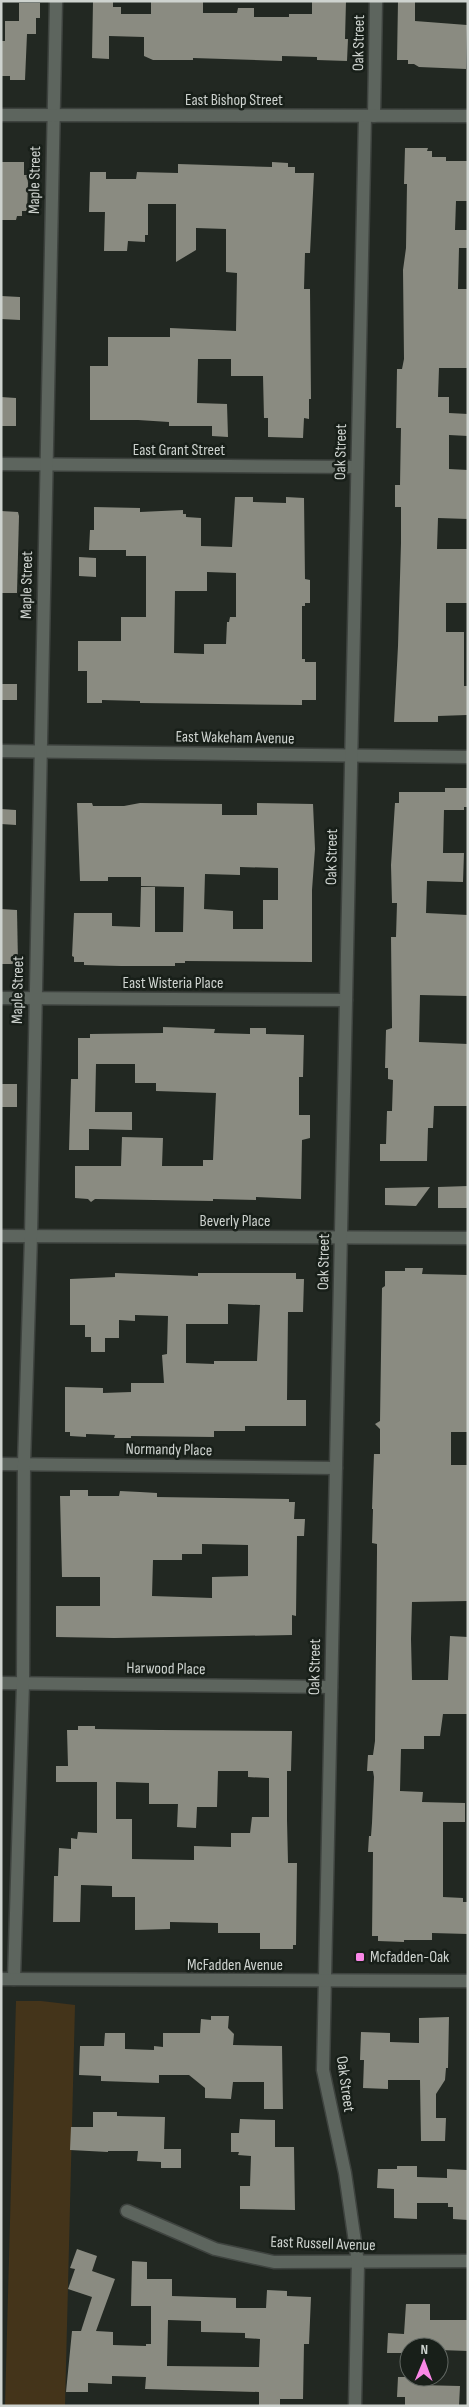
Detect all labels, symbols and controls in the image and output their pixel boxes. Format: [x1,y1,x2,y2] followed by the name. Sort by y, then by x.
[349,15,369,71] street label: Oak Street
[185,91,283,110] street label: East Bishop Street
[25,146,45,214] street label: Maple Street
[331,424,351,480] street label: Oak Street
[133,441,225,460] street label: East Grant Street
[17,551,37,619] street label: Maple Street
[175,727,295,749] street label: East Wakeham Avenue
[322,829,342,885] street label: Oak Street
[8,956,28,1024] street label: Maple Street
[123,974,223,993] street label: East Wisteria Place
[200,1212,270,1231] street label: Beverly Place
[314,1234,334,1290] street label: Oak Street
[125,1440,213,1460] street label: Normandy Place
[305,1639,325,1695] street label: Oak Street
[126,1659,206,1679] street label: Harwood Place
[370,1948,449,1967] place label: Mcfadden-Oak
[354,1951,366,1963] marker: Mcfadden-Oak
[187,1956,283,1975] street label: McFadden Avenue
[332,2055,358,2113] street label: Oak Street
[270,2233,376,2255] street label: East Russell Avenue
[399,2337,449,2387] north arrow
[420,2341,428,2358] text: N

